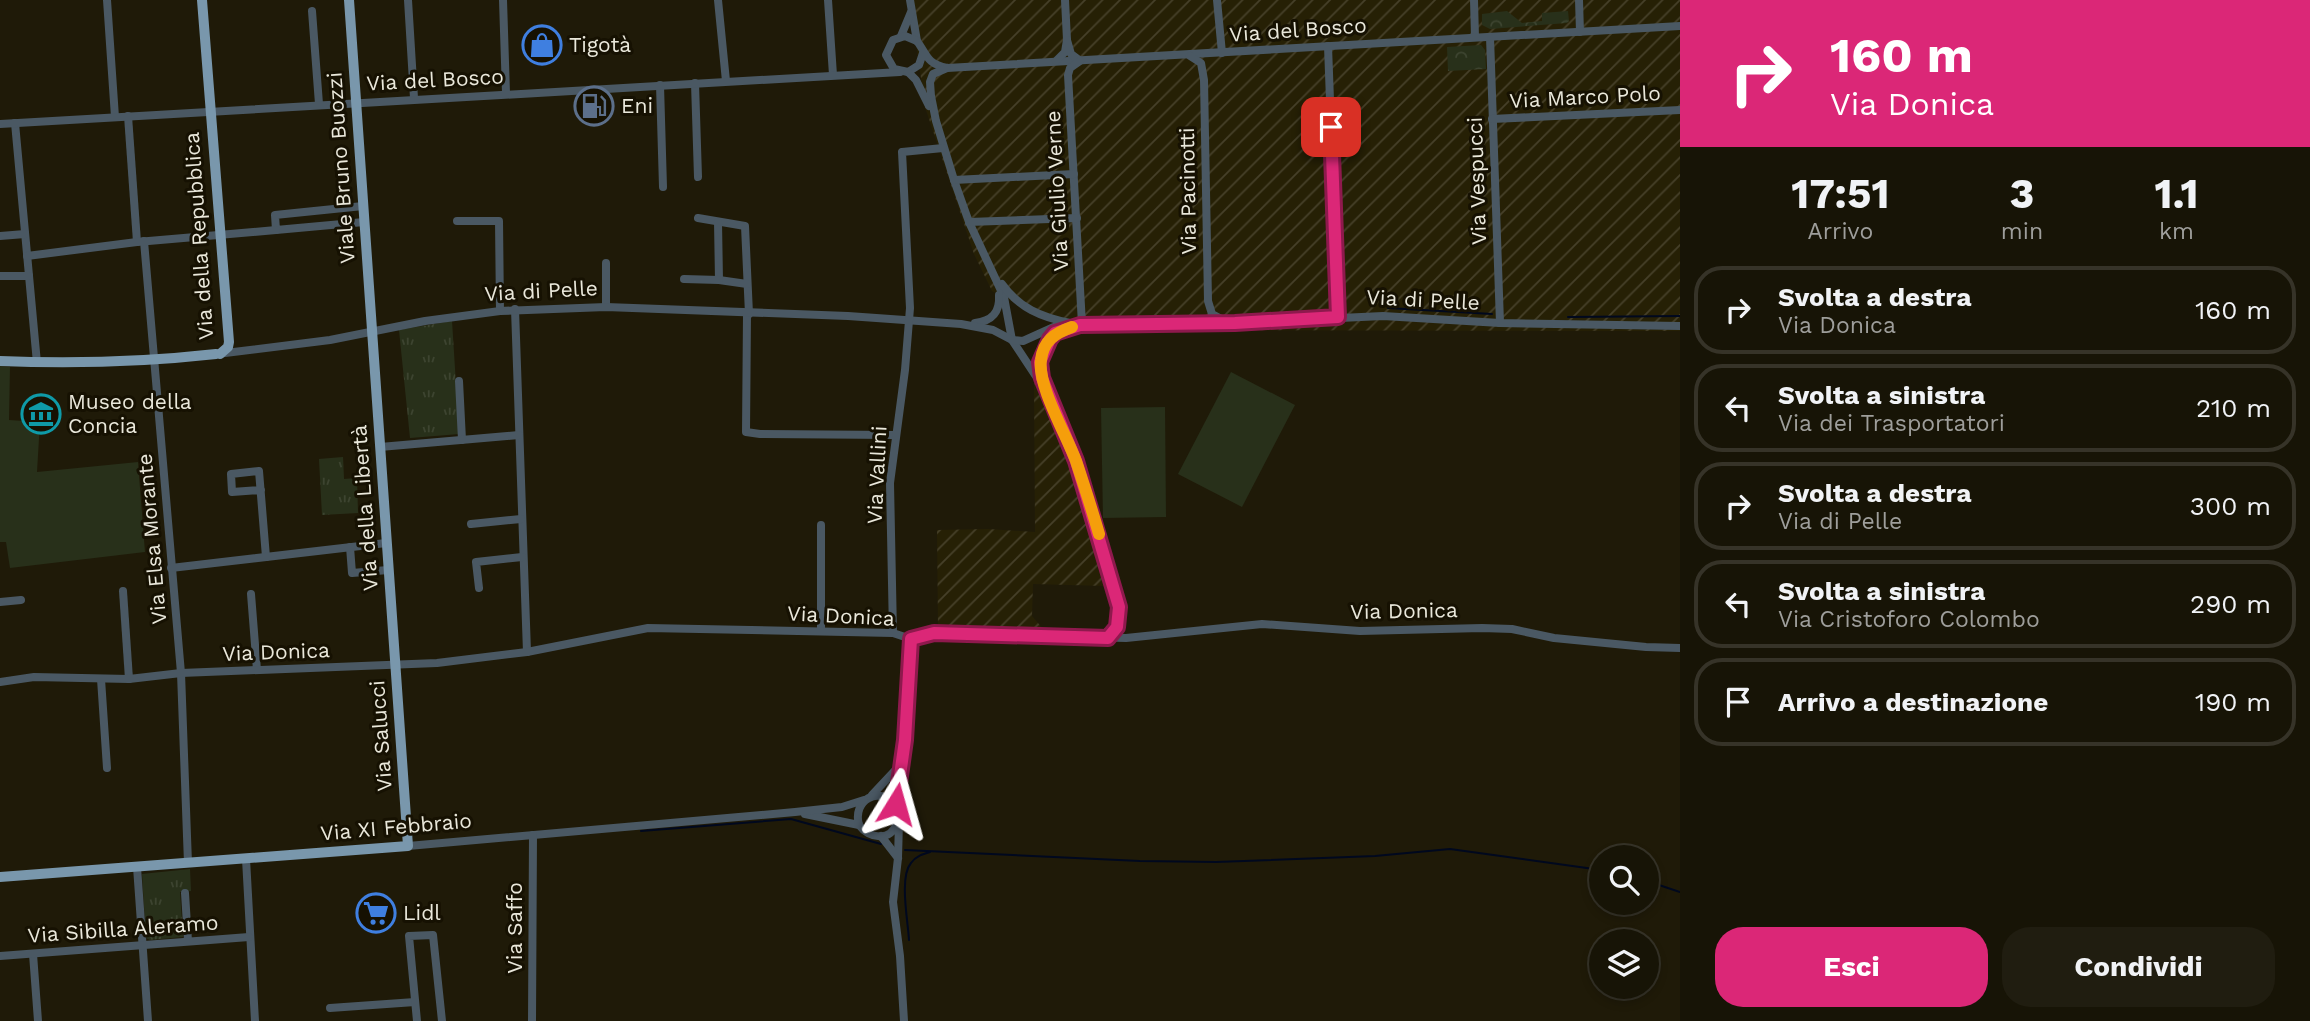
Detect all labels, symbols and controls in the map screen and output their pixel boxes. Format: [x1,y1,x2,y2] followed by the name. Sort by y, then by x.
[1228,12,1367,47] street label: Via del Bosco
[521,24,563,66] shop icon: Tigotà
[1830,26,1973,84] text: 160 m
[1715,28,1806,119] icon: right
[569,32,631,57] place label: Tigotà
[366,63,504,96] street label: Via del Bosco
[321,71,360,265] street label: Viale Bruno Buozzi
[1509,80,1661,113] street label: Via Marco Polo
[573,85,615,127] fuel station icon: Eni
[1830,85,1994,123] text: Via Donica
[621,93,653,118] place label: Eni
[1301,97,1361,157] pin
[1312,108,1350,146] icon: arrive
[1040,110,1073,272] street label: Via Giulio Verne
[1462,117,1491,245] street label: Via Vespucci
[1174,127,1201,255] street label: Via Pacinotti
[179,131,218,341] street label: Via della Repubblica
[1791,169,1890,218] text: 17:51
[2010,169,2034,218] text: 3
[2154,169,2199,218] text: 1.1
[1808,218,1873,245] text: Arrivo
[2001,218,2043,245] text: min
[2159,218,2194,245] text: km
[484,275,598,306] street label: Via di Pelle
[1778,282,1971,312] text: Svolta a destra
[1366,284,1480,315] street label: Via di Pelle
[1719,291,1757,329] icon: right
[2195,295,2271,325] text: 160 m
[1778,312,1896,339] text: Via Donica
[1778,380,1985,410] text: Svolta a sinistra
[68,389,192,438] place label: Museo della Concia
[1719,389,1757,427] icon: left
[20,393,62,435] museum icon: Museo della Concia
[2196,393,2271,423] text: 210 m
[1778,410,2005,437] text: Via dei Trasportatori
[346,424,383,592] street label: Via della Libertà
[861,425,892,525] street label: Via Vallini
[132,453,171,626] street label: Via Elsa Morante
[1778,478,1971,508] text: Svolta a destra
[1719,487,1757,525] icon: right
[2190,491,2271,521] text: 300 m
[1778,508,1902,535] text: Via di Pelle
[1778,576,1985,606] text: Svolta a sinistra
[1719,585,1757,623] icon: left
[2190,589,2271,619] text: 290 m
[1350,597,1458,624] street label: Via Donica
[787,600,896,631] street label: Via Donica
[1778,606,2040,633] text: Via Cristoforo Colombo
[222,637,330,666] street label: Via Donica
[364,680,397,792] street label: Via Salucci
[1719,683,1757,721] icon: arrive
[1778,687,2048,717] text: Arrivo a destinazione
[2195,687,2271,717] text: 190 m
[859,767,933,841] position arrow
[319,807,473,846] street label: Via XI Febbraio
[1589,845,1659,999] map controls
[1589,845,1659,915] button: search
[502,882,527,974] street label: Via Saffo
[355,892,397,934] supermarket icon: Lidl
[403,900,441,925] place label: Lidl
[27,909,219,948] street label: Via Sibilla Aleramo
[1715,927,1988,1007] button: Esci
[2002,927,2275,1007] button: Condividi
[1589,929,1659,999] button: layers

